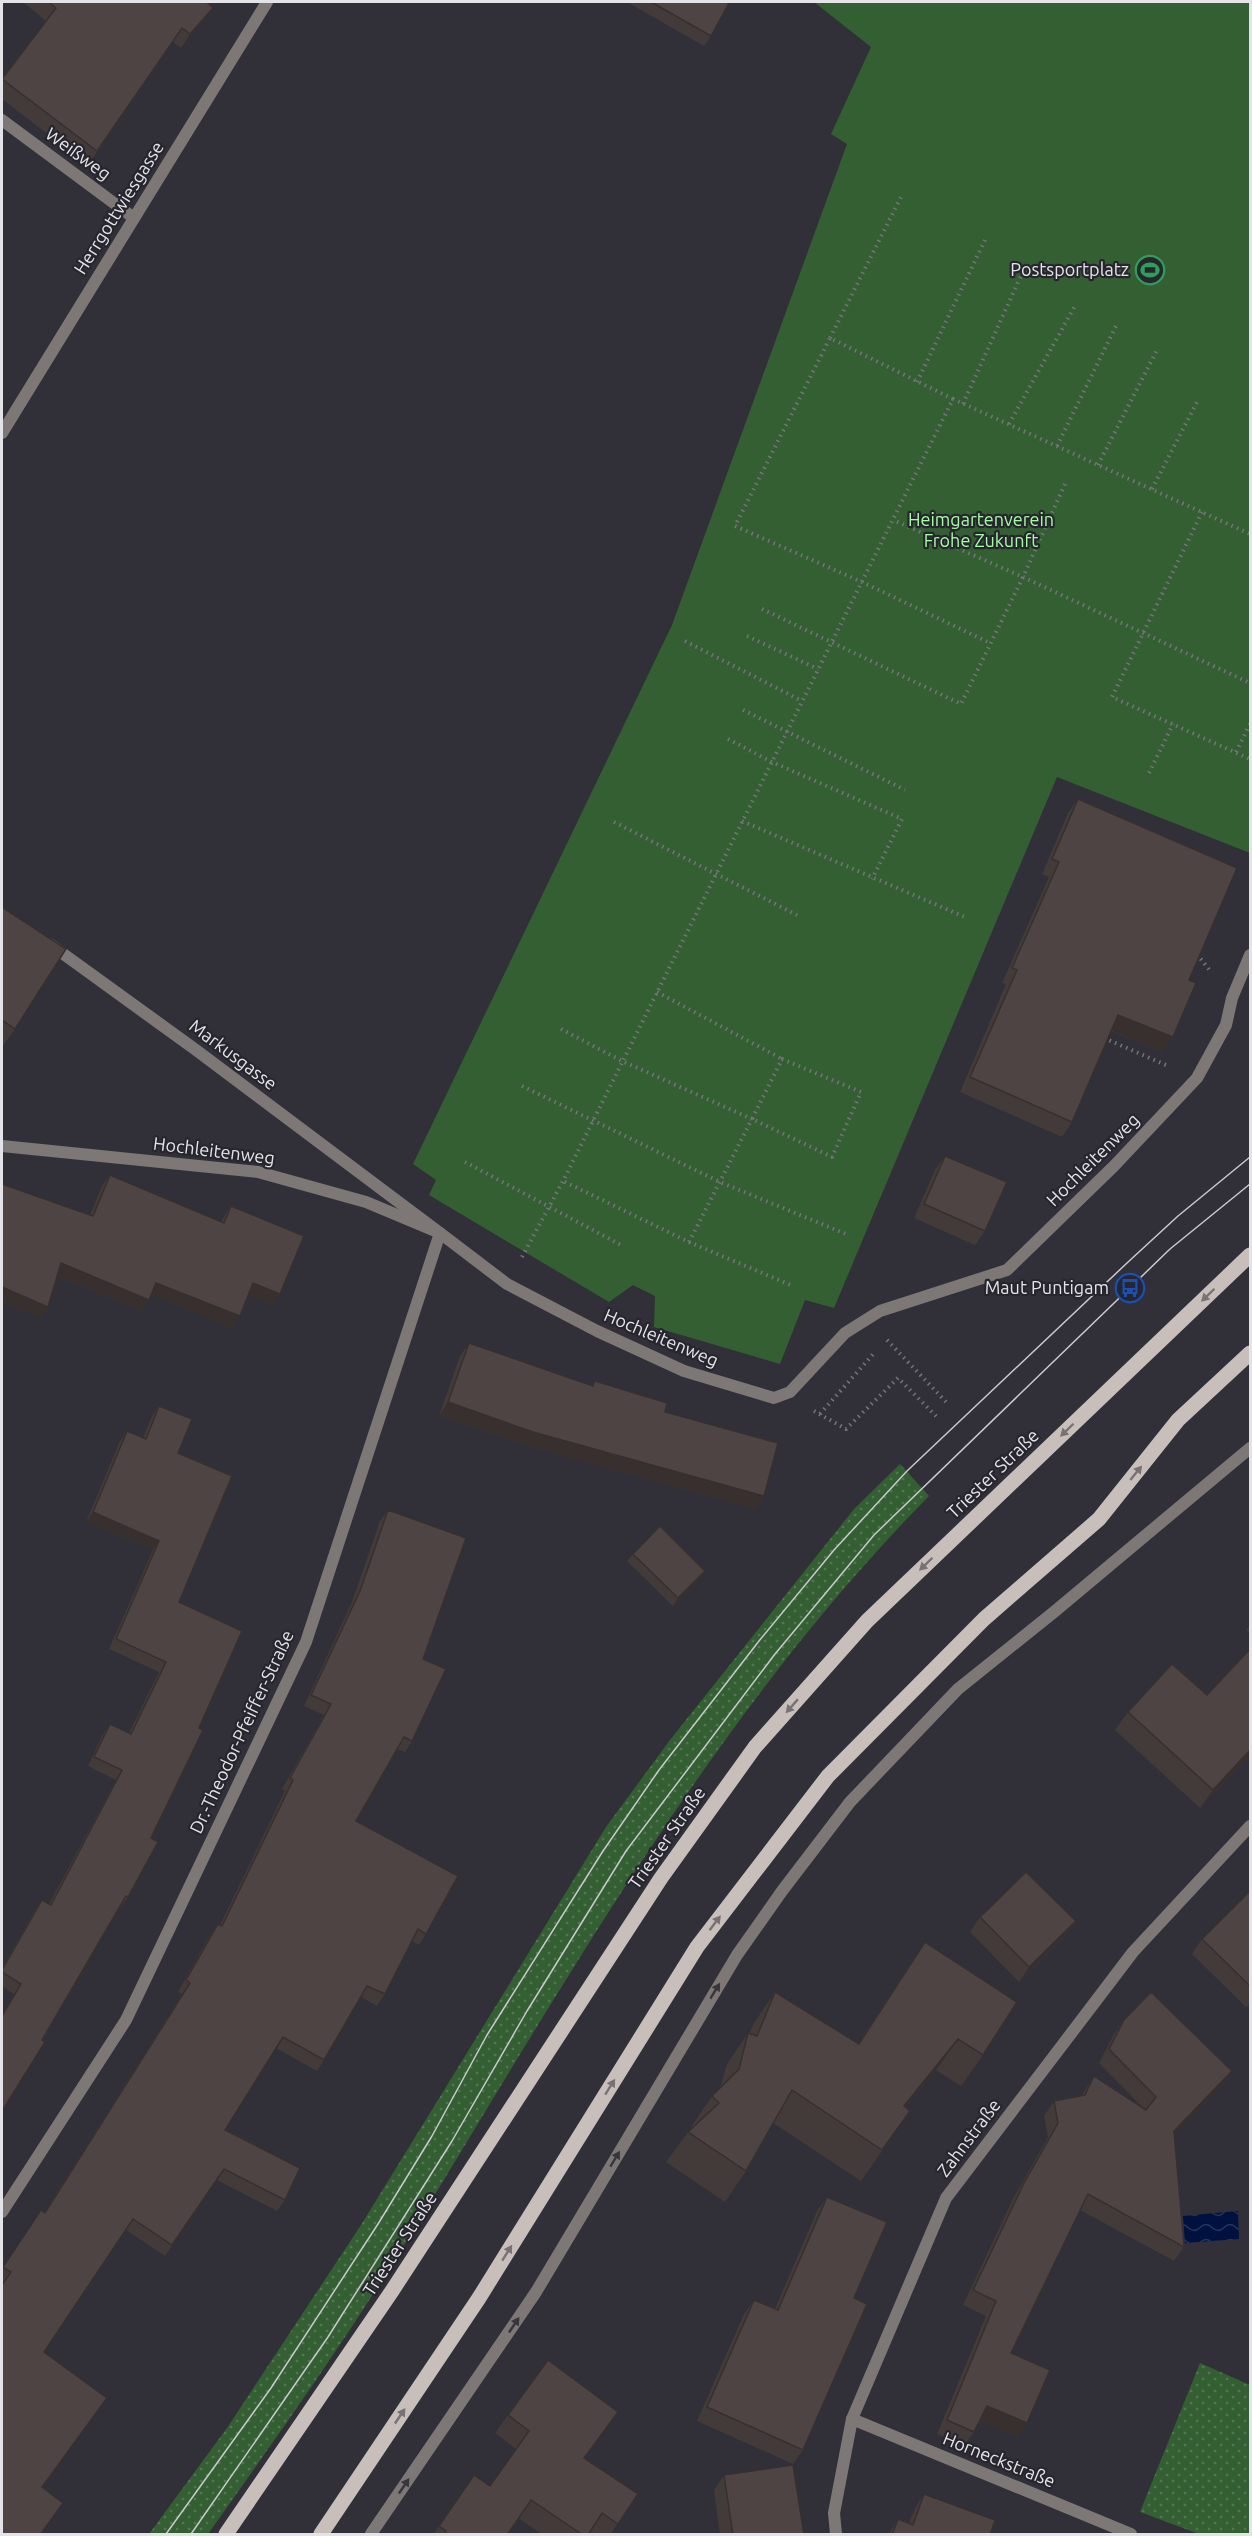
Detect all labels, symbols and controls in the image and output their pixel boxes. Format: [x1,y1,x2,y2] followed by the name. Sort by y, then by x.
[42,123,115,183] street label: Weißweg
[69,138,167,277] street label: Herrgottwiesgasse
[1134,254,1166,286] sports icon: Postsportplatz
[1010,259,1129,279] place label: Postsportplatz
[908,509,1054,550] park label: Heimgartenverein Frohe Zukunft
[186,1015,281,1093] street label: Markusgasse
[1042,1109,1143,1210] street label: Hochleitenweg
[152,1133,276,1167] street label: Hochleitenweg
[1114,1272,1146,1304] bus stop icon: Maut Puntigam
[985,1277,1109,1297] place label: Maut Puntigam
[1202,1288,1216,1302] one-way arrow
[601,1304,722,1370] street label: Hochleitenweg
[1061,1422,1075,1436] one-way arrow
[942,1425,1042,1522] street label: Triester Straße
[1129,1466,1141,1481] one-way arrow
[919,1557,933,1571] one-way arrow
[185,1627,297,1836] street label: Dr.-Theodor-Pfeiffer-Straße
[786,1698,799,1713] one-way arrow
[624,1783,709,1892] street label: Triester Straße
[709,1915,721,1931] one-way arrow
[710,1983,721,1999] one-way arrow
[604,2079,615,2095] one-way arrow
[933,2095,1004,2180] street label: Zahnstraße
[610,2151,621,2167] one-way arrow
[358,2188,440,2299] street label: Triester Straße
[502,2245,513,2261] one-way arrow
[508,2317,519,2333] one-way arrow
[395,2408,406,2424] one-way arrow
[940,2427,1058,2491] street label: Horneckstraße
[398,2478,409,2494] one-way arrow

